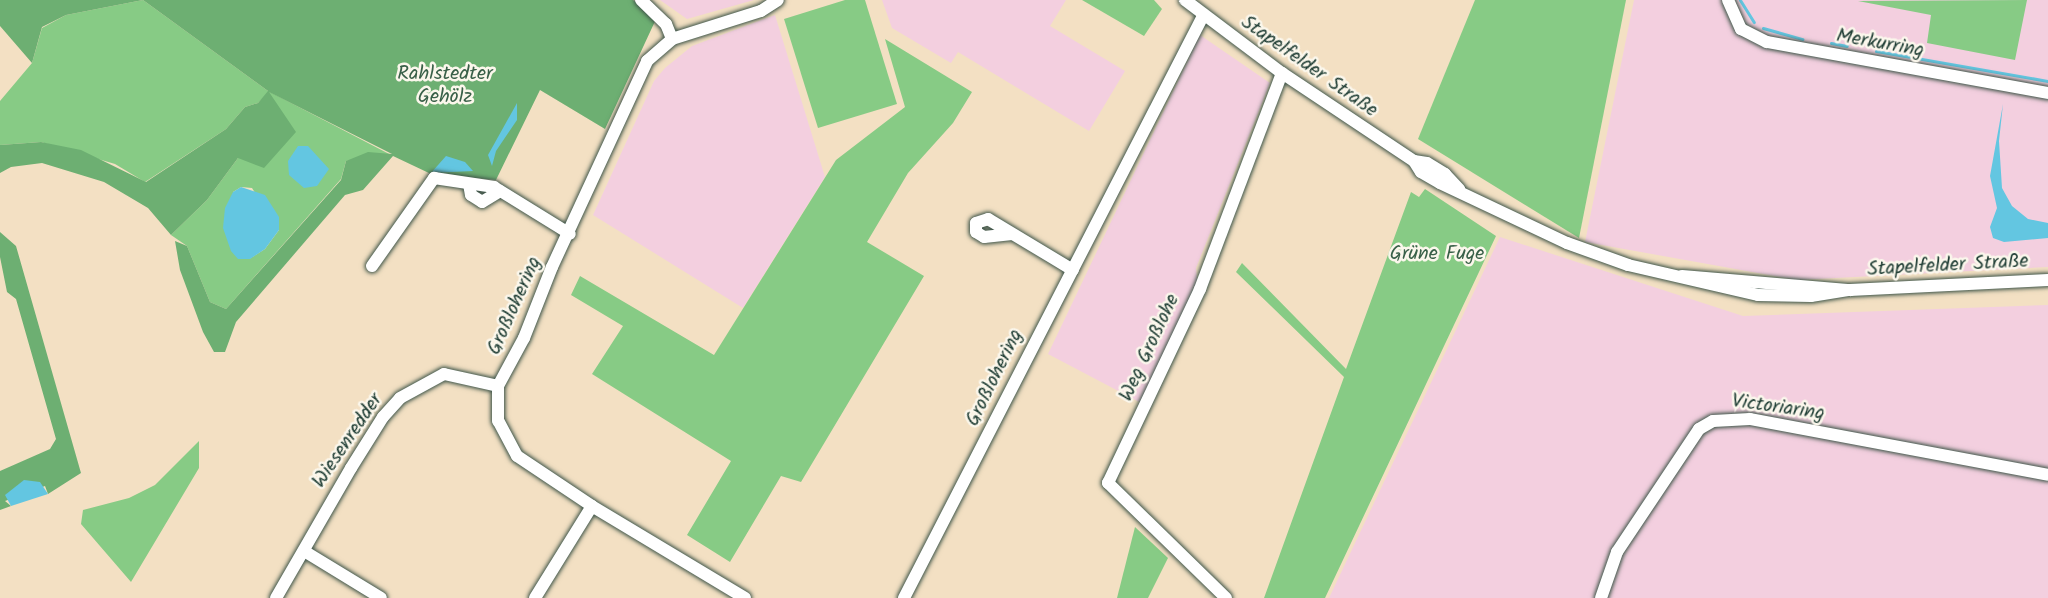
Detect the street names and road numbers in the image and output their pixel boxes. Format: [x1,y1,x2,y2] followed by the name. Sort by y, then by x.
[1236,11,1382,123] street label: Stapelfelder Straße
[1834,24,1926,64] street label: Merkurring
[1867,250,2029,282] street label: Stapelfelder Straße
[483,253,547,359] street label: Großlohering
[1115,291,1185,405] street label: Weg Großlohe
[961,326,1029,430] street label: Großlohering
[308,389,388,493] street label: Wiesenredder
[1730,390,1826,426] street label: Victoriaring

